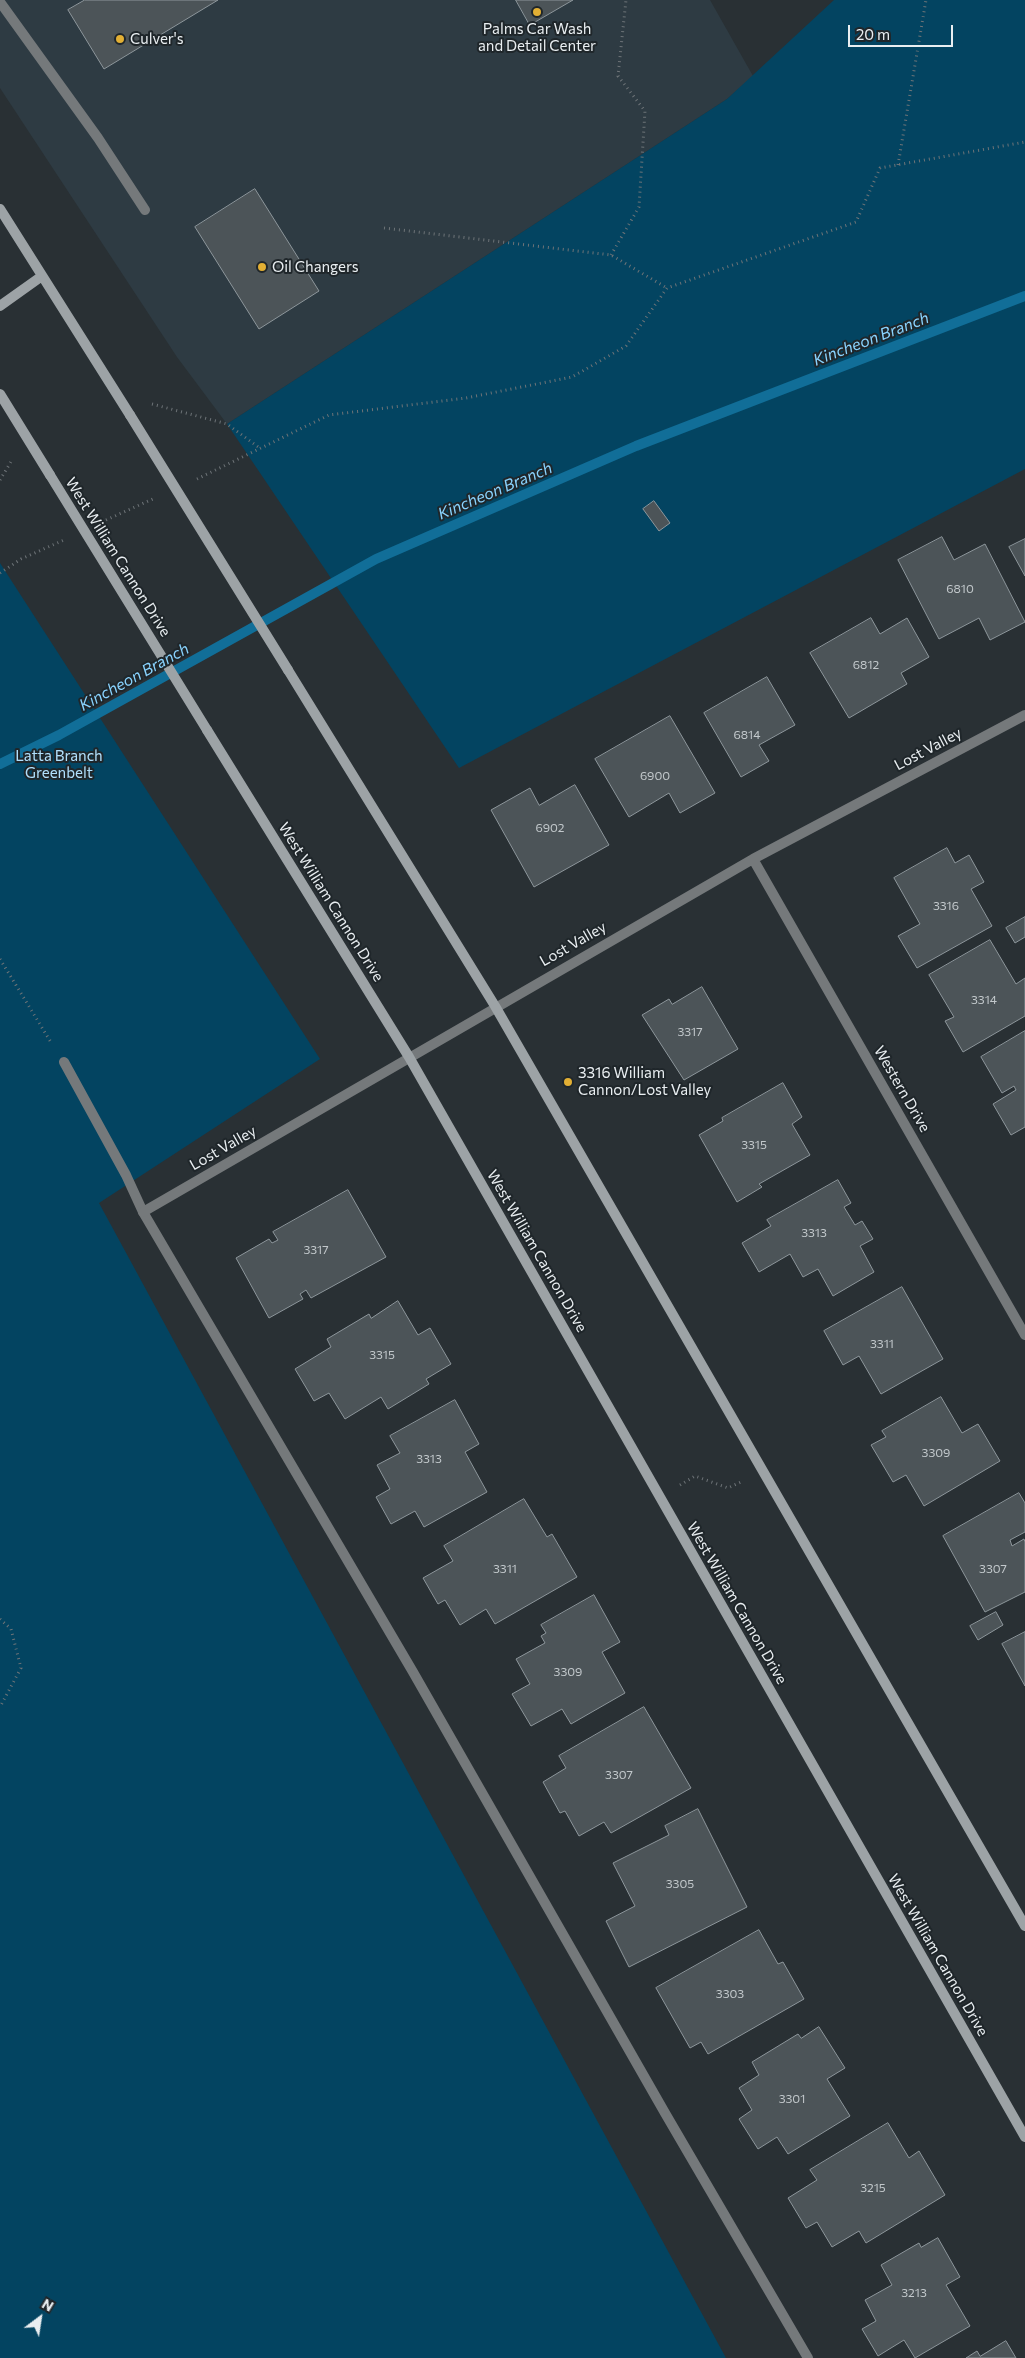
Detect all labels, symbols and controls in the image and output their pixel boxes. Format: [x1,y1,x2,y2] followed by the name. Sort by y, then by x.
[531,6,543,18] marker: Palms Car Wash and Detail Center
[850,15,955,47] scale bar
[478,20,596,55] place label: Palms Car Wash and Detail Center
[856,25,890,43] text: 20 m
[130,30,184,48] place label: Culver's
[114,33,126,45] marker: Culver's
[272,258,359,276] place label: Oil Changers
[256,261,268,273] marker: Oil Changers
[810,308,932,370] water label: Kincheon Branch
[435,458,555,524] water label: Kincheon Branch
[62,474,174,640] street label: West William Cannon Drive
[946,582,974,596] house number: 6810
[76,639,192,715] water label: Kincheon Branch
[853,658,879,672] house number: 6812
[891,724,965,774] street label: Lost Valley
[734,728,760,742] house number: 6814
[15,747,103,782] park label: Latta Branch Greenbelt
[640,769,670,783] house number: 6900
[275,819,387,985] street label: West William Cannon Drive
[536,821,564,835] house number: 6902
[933,899,959,913] house number: 3316
[537,918,609,970] street label: Lost Valley
[971,993,997,1007] house number: 3314
[677,1025,703,1039] house number: 3317
[870,1043,934,1135] street label: Western Drive
[578,1064,711,1099] place label: 3316 William Cannon/Lost Valley
[562,1076,574,1088] marker: 3316 William Cannon/Lost Valley
[187,1122,259,1174] street label: Lost Valley
[741,1138,767,1152] house number: 3315
[483,1167,591,1335] street label: West William Cannon Drive
[801,1226,827,1240] house number: 3313
[303,1243,329,1257] house number: 3317
[870,1337,894,1351] house number: 3311
[369,1348,395,1362] house number: 3315
[922,1446,950,1460] house number: 3309
[416,1452,442,1466] house number: 3313
[683,1519,791,1687] street label: West William Cannon Drive
[493,1562,517,1576] house number: 3311
[979,1562,1007,1576] house number: 3307
[554,1665,582,1679] house number: 3309
[605,1768,633,1782] house number: 3307
[884,1871,992,2039] street label: West William Cannon Drive
[666,1877,694,1891] house number: 3305
[716,1987,744,2001] house number: 3303
[779,2092,805,2106] house number: 3301
[860,2181,886,2195] house number: 3215
[901,2286,927,2300] house number: 3213
[15,2293,65,2343] north arrow
[39,2295,57,2315] text: N

